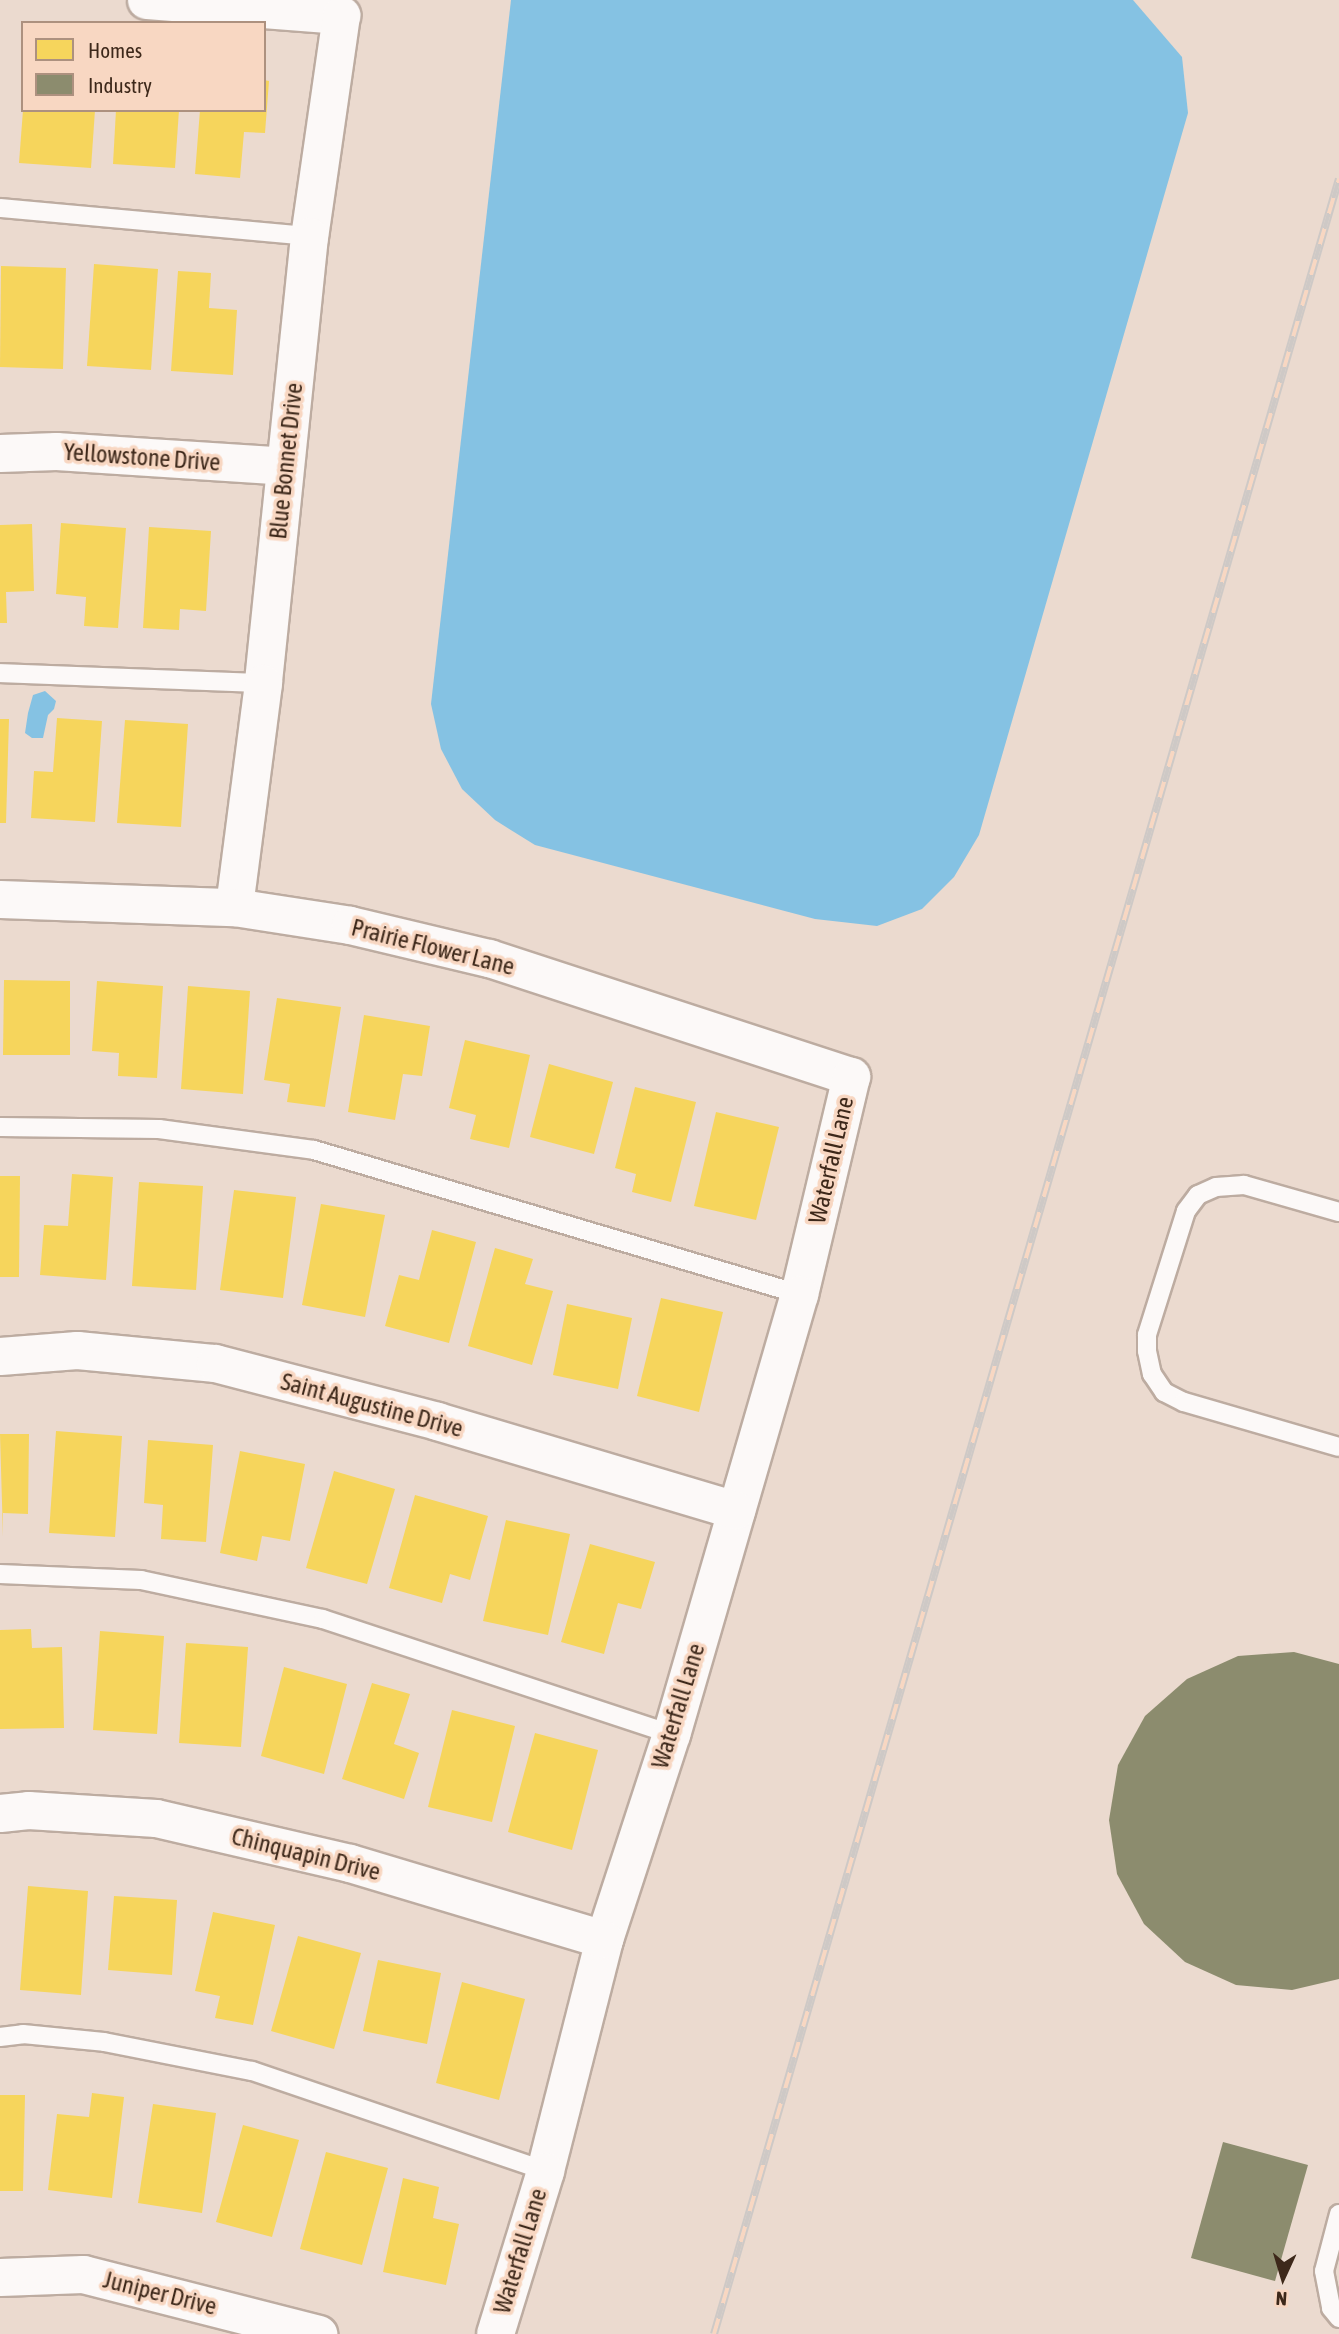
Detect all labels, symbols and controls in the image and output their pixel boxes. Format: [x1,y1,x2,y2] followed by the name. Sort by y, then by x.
[21,21,266,112] legend
[88,38,142,62] text: Homes
[88,73,152,97] text: Industry
[263,381,309,541] street label: Blue Bonnet Drive
[63,437,221,477] street label: Yellowstone Drive
[349,913,517,981] street label: Prairie Flower Lane
[802,1094,860,1226] street label: Waterfall Lane
[278,1367,466,1443] street label: Saint Augustine Drive
[645,1640,711,1772] street label: Waterfall Lane
[229,1822,383,1886] street label: Chinquapin Drive
[487,2185,553,2317] street label: Waterfall Lane
[1248,2243,1318,2313] north arrow
[100,2265,220,2321] street label: Juniper Drive
[1275,2288,1288,2310] text: N

